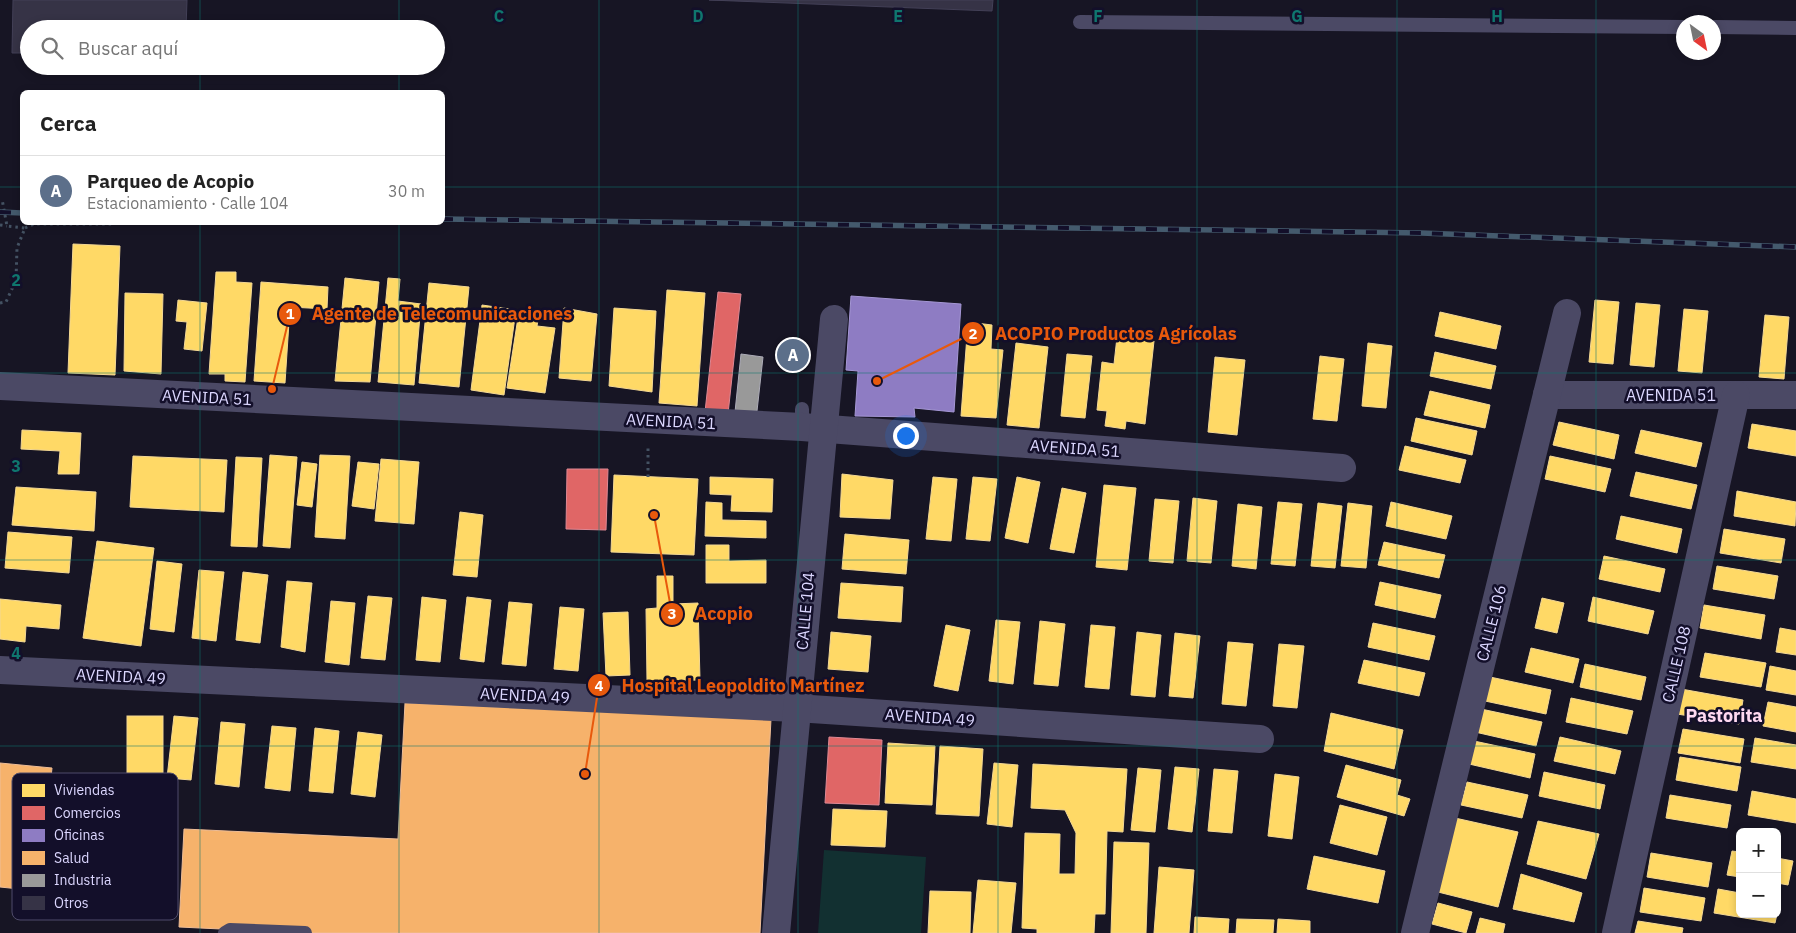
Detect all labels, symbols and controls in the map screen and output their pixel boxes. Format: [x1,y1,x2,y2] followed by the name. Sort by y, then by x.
[494,6,504,26] text: C
[692,6,704,26] text: D
[893,6,903,26] text: E
[1093,6,1103,26] text: F
[1291,6,1303,26] text: G
[1491,6,1503,26] text: H
[1676,15,1721,60] north arrow
[20,20,445,75] search box
[38,34,66,62] icon: search
[78,36,178,60] text: Buscar aquí
[40,109,97,137] text: Cerca
[87,169,254,193] text: Parqueo de Acopio
[51,181,61,201] text: A
[388,181,425,201] text: 30 m
[87,193,288,213] text: Estacionamiento · Calle 104
[11,270,21,290] text: 2
[277,297,583,330] callout: Agente de Telecomunicaciones
[312,302,572,325] text: Agente de Telecomunicaciones
[285,304,295,323] text: 1
[960,317,1247,350] callout: ACOPIO Productos Agrícolas
[995,322,1237,345] text: ACOPIO Productos Agrícolas
[968,324,978,343] text: 2
[777,336,809,374] pin: A
[161,385,253,409] street label: AVENIDA 51
[1626,385,1716,405] street label: AVENIDA 51
[625,409,717,433] street label: AVENIDA 51
[893,423,919,449] your location
[1029,435,1121,461] street label: AVENIDA 51
[11,456,21,476] text: 3
[792,571,818,651] street label: CALLE 104
[1472,583,1510,663] street label: CALLE 106
[660,597,762,630] callout: Acopio
[695,602,753,625] text: Acopio
[667,604,677,623] text: 3
[1657,624,1695,704] street label: CALLE 108
[11,643,21,663] text: 4
[75,664,167,688] street label: AVENIDA 49
[586,669,875,702] callout: Hospital Leopoldito Martínez
[621,674,865,697] text: Hospital Leopoldito Martínez
[594,676,604,695] text: 4
[479,683,571,707] street label: AVENIDA 49
[884,704,976,730] street label: AVENIDA 49
[1685,704,1763,727] district label: Pastorita
[12,773,178,920] legend
[54,781,115,799] text: Viviendas
[54,804,121,822] text: Comercios
[54,826,105,844] text: Oficinas
[1736,828,1781,918] map controls
[1736,828,1781,873] button: +
[54,849,90,867] text: Salud
[54,871,112,889] text: Industria
[1736,873,1781,918] button: −
[54,894,89,912] text: Otros

